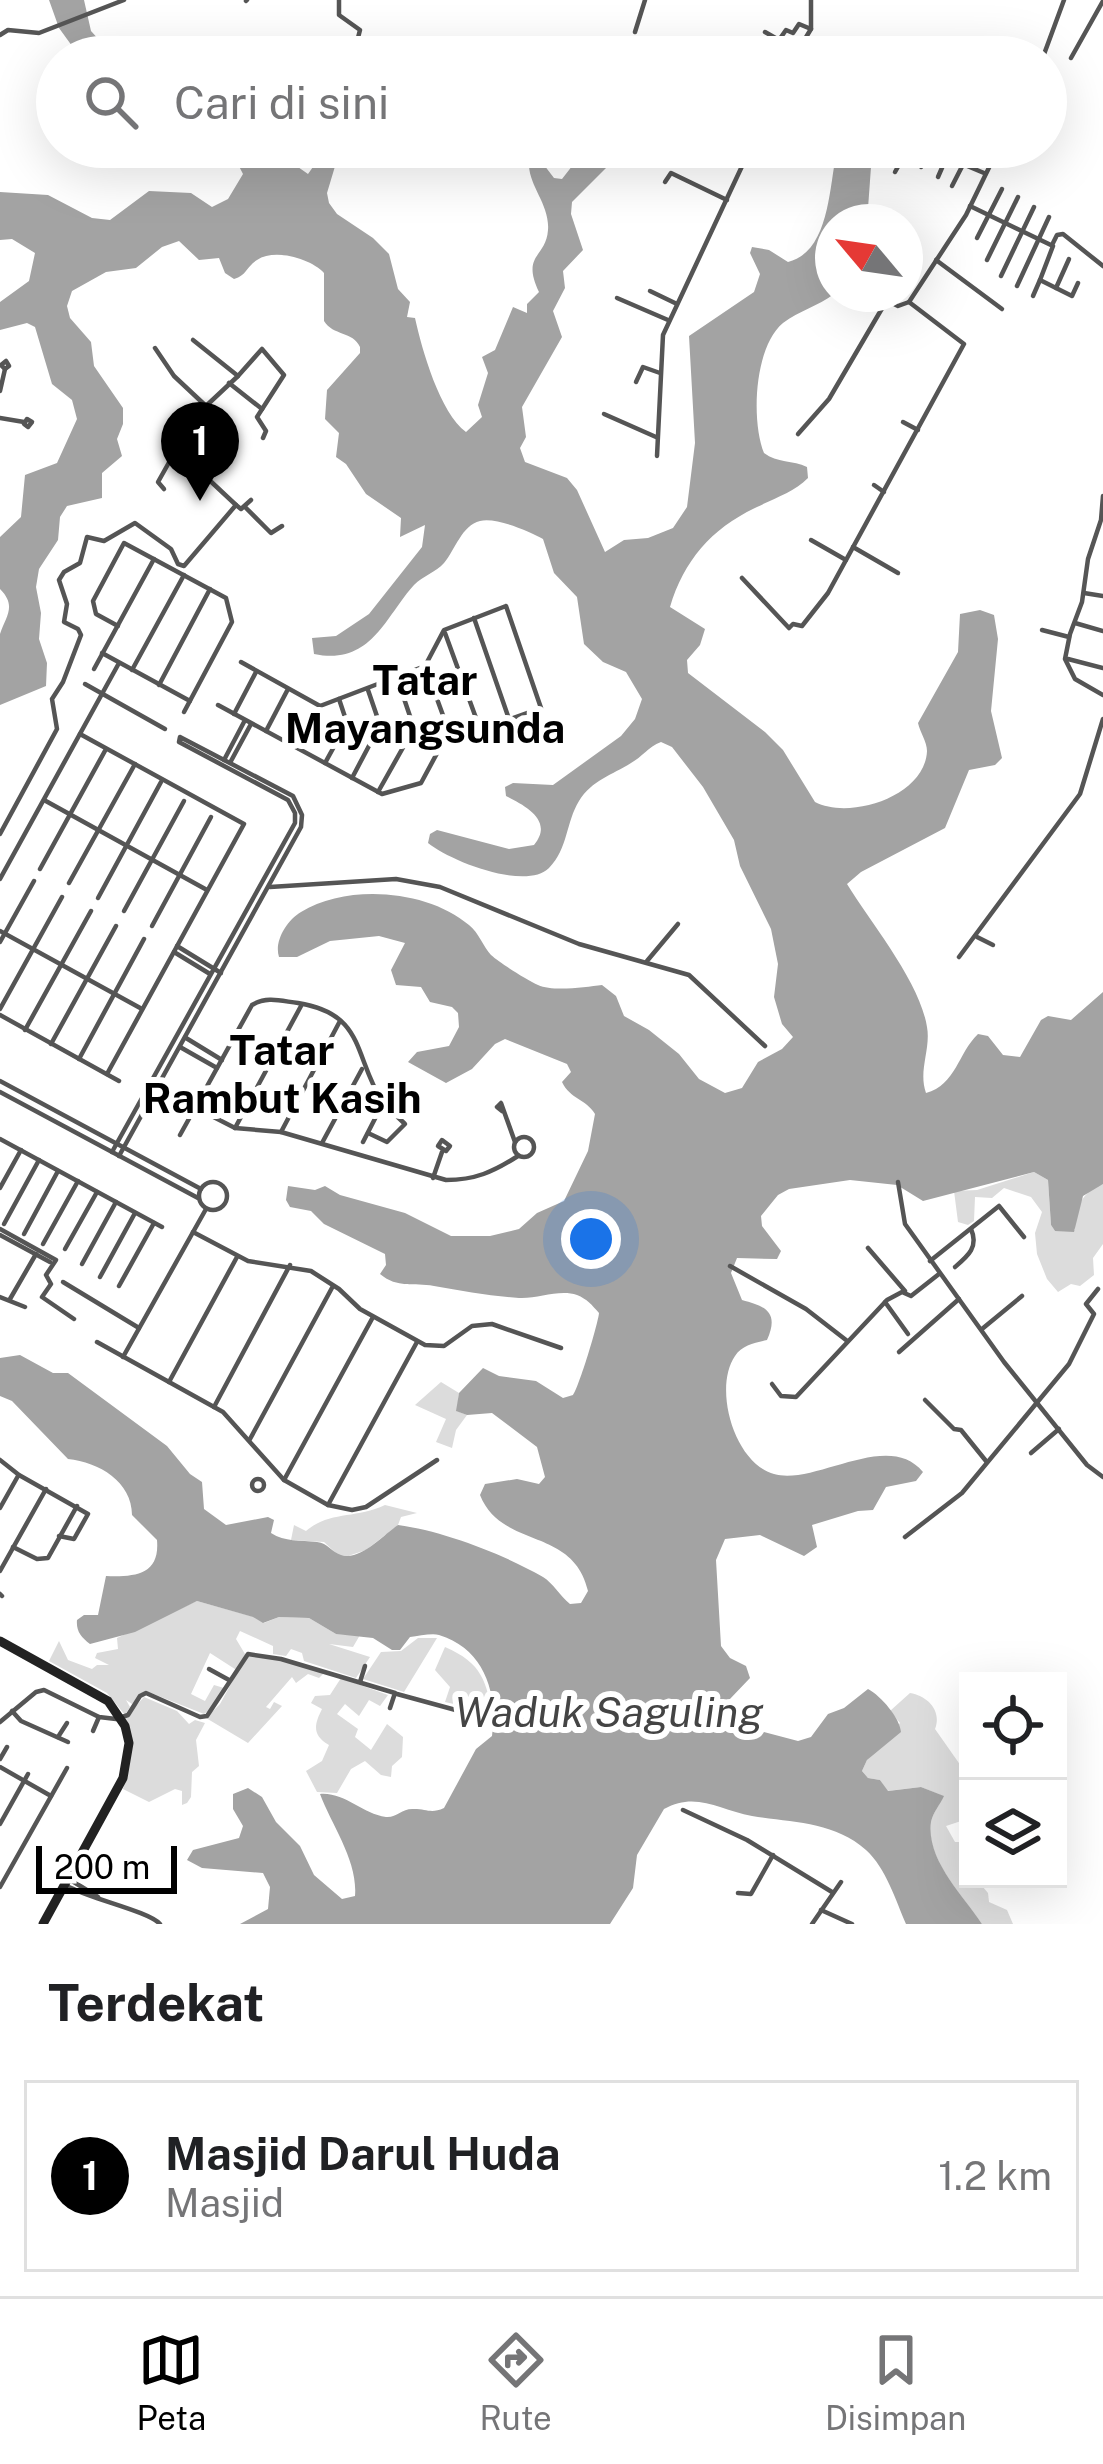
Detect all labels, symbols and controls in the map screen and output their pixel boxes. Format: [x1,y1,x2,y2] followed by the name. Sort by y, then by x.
[36,36,1067,168] search box
[78,69,144,135] icon: search
[174,76,389,129] text: Cari di sini
[815,204,923,312] north arrow
[161,402,239,501] pin: 1
[285,655,565,752] district label: Tatar Mayangsunda
[142,1025,422,1122] district label: Tatar Rambut Kasih
[561,1209,621,1269] your location
[959,1672,1067,1888] map controls
[959,1672,1067,1780] button: locate
[455,1687,763,1736] water label: Waduk Saguling
[959,1780,1067,1888] button: layers
[36,1840,177,1893] scale bar
[54,1848,150,1886] text: 200 m
[48,1973,264,2032] text: Terdekat
[165,2127,560,2180] text: Masjid Darul Huda
[82,2153,98,2199] text: 1
[938,2153,1052,2199] text: 1.2 km
[165,2180,284,2226] text: Masjid
[137,2327,206,2437] tab: Peta
[479,2327,552,2437] tab: Rute
[825,2327,966,2437] tab: Disimpan

